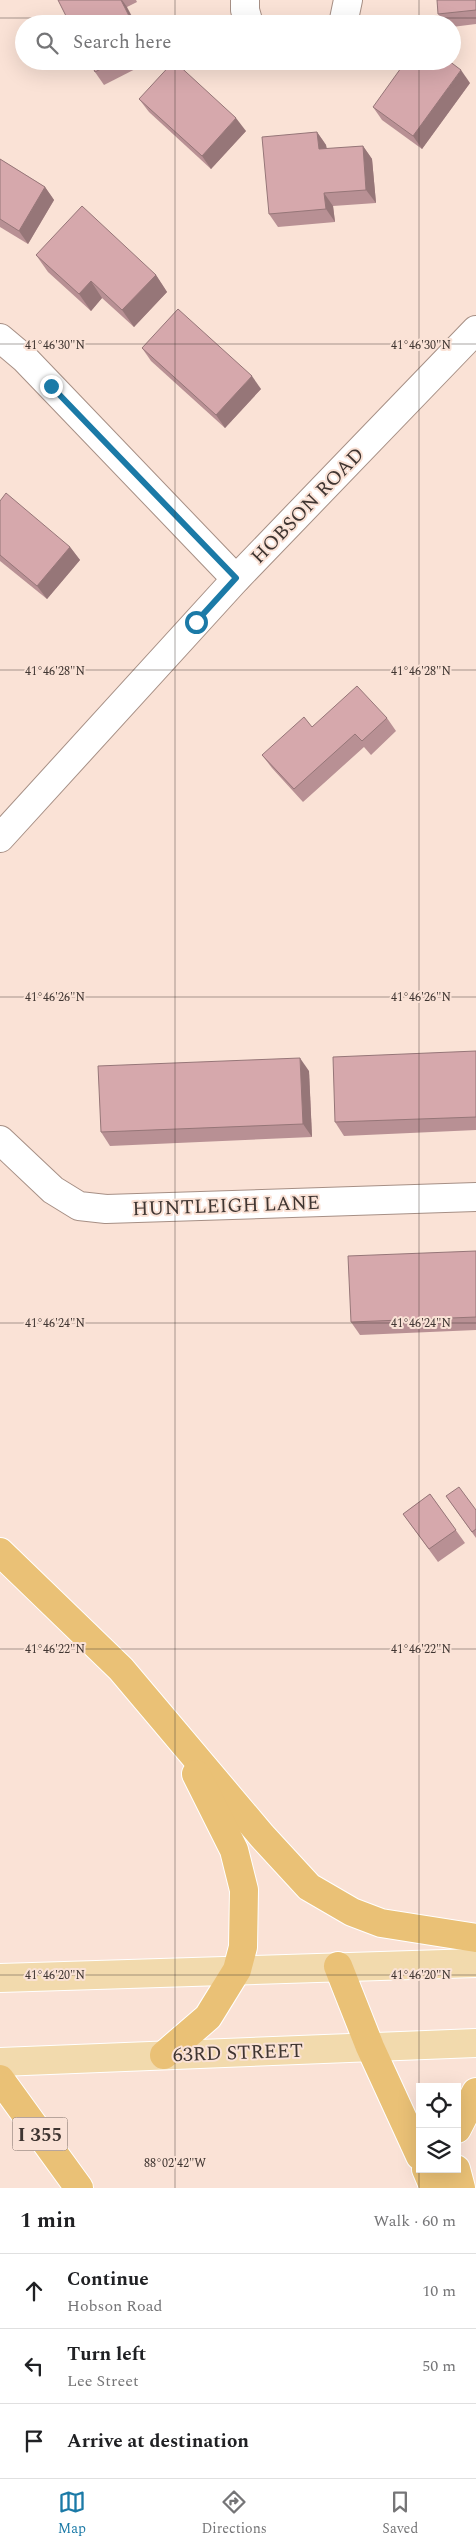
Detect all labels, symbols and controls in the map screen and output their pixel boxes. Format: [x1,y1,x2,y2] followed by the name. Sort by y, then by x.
[15,15,461,70] search box
[73,28,172,57] text: Search here
[33,29,61,57] icon: search
[25,336,85,355] text: 41°46'30"N
[391,336,451,355] text: 41°46'30"N
[40,375,63,398] route end
[244,440,371,571] street label: HOBSON ROAD
[185,611,208,634] route start
[25,662,85,681] text: 41°46'28"N
[391,662,451,681] text: 41°46'28"N
[25,988,85,1007] text: 41°46'26"N
[391,988,451,1007] text: 41°46'26"N
[132,1188,320,1224] street label: HUNTLEIGH LANE
[25,1314,85,1333] text: 41°46'24"N
[391,1314,451,1333] text: 41°46'24"N
[25,1640,85,1659] text: 41°46'22"N
[391,1640,451,1659] text: 41°46'22"N
[25,1966,85,1985] text: 41°46'20"N
[391,1966,451,1985] text: 41°46'20"N
[172,2036,304,2070] street label: 63RD STREET
[416,2083,461,2173] map controls
[416,2083,461,2128] button: locate
[12,2118,68,2150] road number: I 355
[416,2128,461,2173] button: layers
[144,2154,206,2173] text: 88°02'42"W
[20,2205,76,2237] text: 1 min
[373,2209,456,2233] text: Walk · 60 m
[67,2265,149,2294] text: Continue
[20,2277,48,2305] icon: ahead
[422,2279,456,2303] text: 10 m
[67,2294,162,2318] text: Hobson Road
[67,2340,146,2369] text: Turn left
[20,2352,48,2380] icon: left
[422,2354,456,2378] text: 50 m
[67,2369,139,2393] text: Lee Street
[20,2427,48,2455] icon: arrive
[67,2427,249,2456] text: Arrive at destination
[58,2488,86,2539] tab: Map
[201,2488,267,2539] tab: Directions
[382,2488,418,2539] tab: Saved

